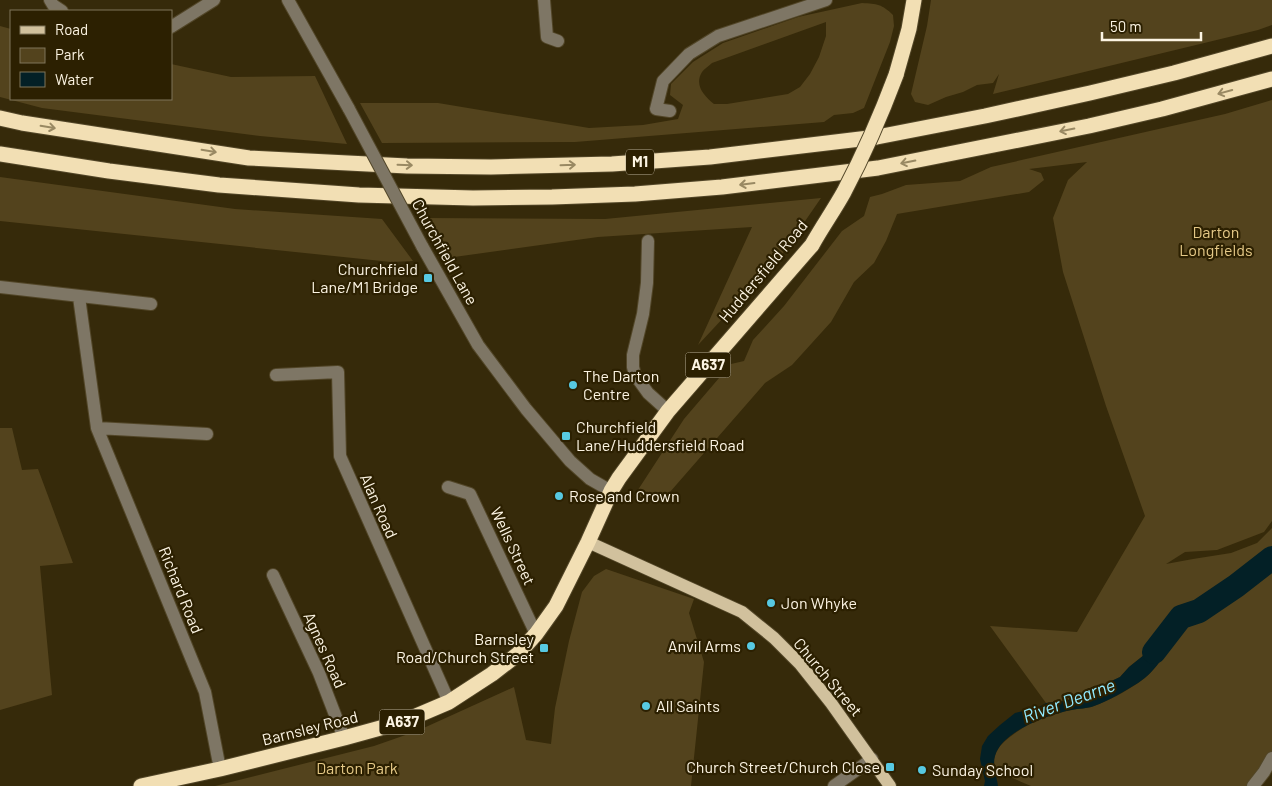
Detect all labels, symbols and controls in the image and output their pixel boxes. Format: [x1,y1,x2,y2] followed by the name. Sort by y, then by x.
[10,10,172,100] legend
[1102,10,1201,42] scale bar
[1110,17,1142,35] text: 50 m
[55,20,88,38] text: Road
[55,45,85,63] text: Park
[55,70,94,88] text: Water
[1217,87,1233,97] one-way arrow
[40,122,56,132] one-way arrow
[1060,126,1076,136] one-way arrow
[200,147,216,157] one-way arrow
[626,150,654,174] road number: M1
[900,158,916,168] one-way arrow
[560,160,576,170] one-way arrow
[397,161,413,170] one-way arrow
[739,179,755,189] one-way arrow
[409,196,482,308] street label: Churchfield Lane
[714,216,811,326] street label: Huddersfield Road
[1179,222,1253,259] park label: Darton Longfields
[311,259,418,296] place label: Churchfield Lane/M1 Bridge
[422,272,434,284] marker: Churchfield Lane/M1 Bridge
[686,352,730,378] road number: A637
[583,366,659,403] place label: The Darton Centre
[567,379,579,391] marker: The Darton Centre
[576,417,745,454] place label: Churchfield Lane/Huddersfield Road
[560,430,572,442] marker: Churchfield Lane/Huddersfield Road
[357,471,402,541] street label: Alan Road
[569,486,680,505] place label: Rose and Crown
[553,490,565,502] marker: Rose and Crown
[487,504,540,588] street label: Wells Street
[155,544,208,636] street label: Richard Road
[781,593,857,612] place label: Jon Whyke
[765,597,777,609] marker: Jon Whyke
[300,609,351,691] street label: Agnes Road
[396,629,535,666] place label: Barnsley Road/Church Street
[790,634,867,720] street label: Church Street
[668,636,741,655] place label: Anvil Arms
[745,640,757,652] marker: Anvil Arms
[538,642,550,654] marker: Barnsley Road/Church Street
[1019,673,1118,727] water label: River Dearne
[656,696,720,715] place label: All Saints
[640,700,652,712] marker: All Saints
[260,706,360,749] street label: Barnsley Road
[380,710,424,734] road number: A637
[686,757,880,776] place label: Church Street/Church Close
[316,758,398,777] park label: Darton Park
[932,760,1033,779] place label: Sunday School
[884,761,896,773] marker: Church Street/Church Close
[916,764,928,776] marker: Sunday School

